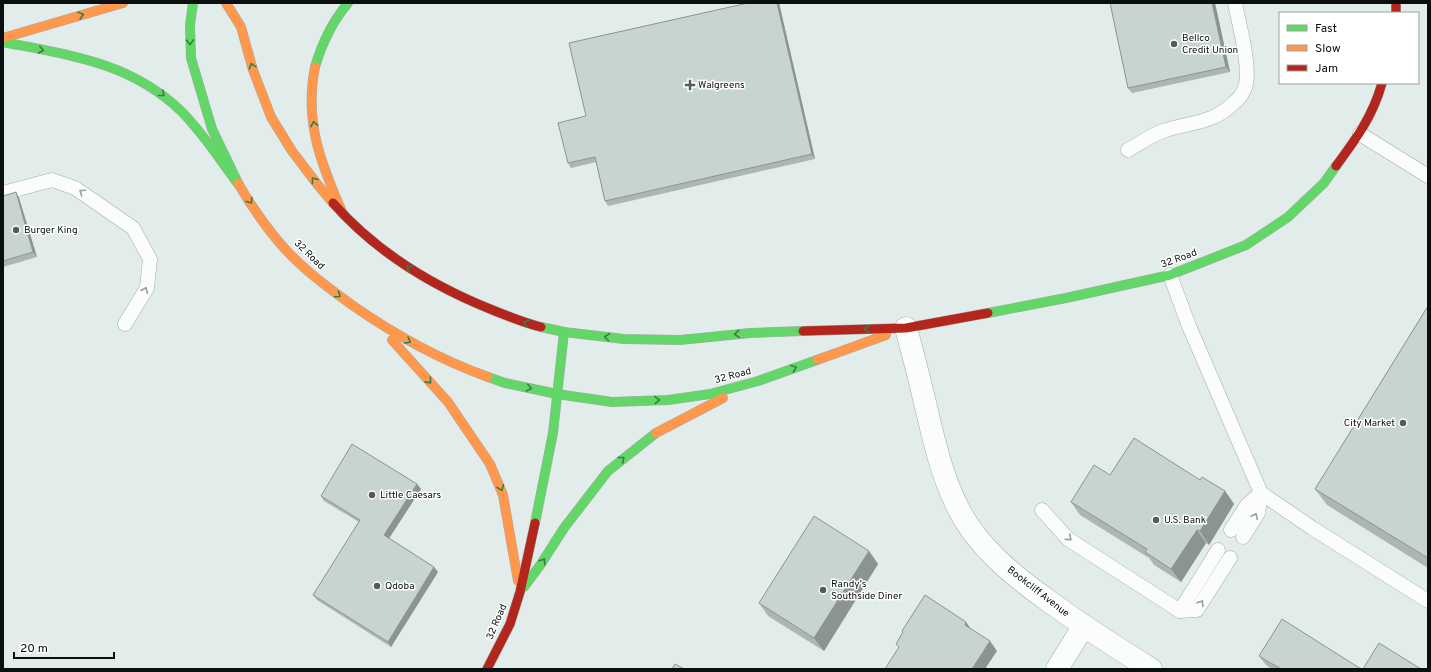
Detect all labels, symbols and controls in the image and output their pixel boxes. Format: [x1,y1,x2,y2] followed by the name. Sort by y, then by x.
[77,12,84,20] one-way arrow
[1279,12,1419,84] legend
[1315,21,1337,37] text: Fast
[1182,32,1238,57] place label: Bellco Credit Union
[186,39,194,45] one-way arrow
[1169,39,1179,49] marker: Bellco Credit Union
[1315,41,1341,57] text: Slow
[38,45,44,53] one-way arrow
[1315,61,1338,77] text: Jam
[248,63,257,70] one-way arrow
[698,79,745,92] place label: Walgreens
[685,80,695,90] marker: Walgreens
[157,90,164,97] one-way arrow
[310,121,318,127] one-way arrow
[311,177,319,184] one-way arrow
[79,190,86,197] one-way arrow
[245,197,252,204] one-way arrow
[24,224,78,237] place label: Burger King
[11,225,21,235] marker: Burger King
[291,237,327,273] street label: 32 Road
[1159,246,1199,272] street label: 32 Road
[406,265,413,272] one-way arrow
[140,287,148,294] one-way arrow
[334,290,341,298] one-way arrow
[523,319,530,328] one-way arrow
[864,325,870,333] one-way arrow
[734,330,740,339] one-way arrow
[604,333,611,342] one-way arrow
[404,337,411,344] one-way arrow
[791,364,798,372] one-way arrow
[713,365,753,387] street label: 32 Road
[425,376,432,383] one-way arrow
[525,383,532,391] one-way arrow
[654,396,660,405] one-way arrow
[1344,417,1395,430] place label: City Market
[1398,418,1408,428] marker: City Market
[618,456,625,463] one-way arrow
[496,485,504,492] one-way arrow
[380,489,442,502] place label: Little Caesars
[367,490,377,500] marker: Little Caesars
[1251,513,1258,520] one-way arrow
[1164,514,1206,527] place label: U.S. Bank
[1151,515,1161,525] marker: U.S. Bank
[1064,534,1071,541] one-way arrow
[538,558,546,565] one-way arrow
[1004,564,1072,620] street label: Bookcliff Avenue
[831,578,902,603] place label: Randy's Southside Diner
[385,580,414,593] place label: Qdoba
[372,581,382,591] marker: Qdoba
[818,585,828,595] marker: Randy's Southside Diner
[1197,601,1204,608] one-way arrow
[484,602,510,642] street label: 32 Road
[14,634,114,660] scale bar
[20,641,48,657] text: 20 m

